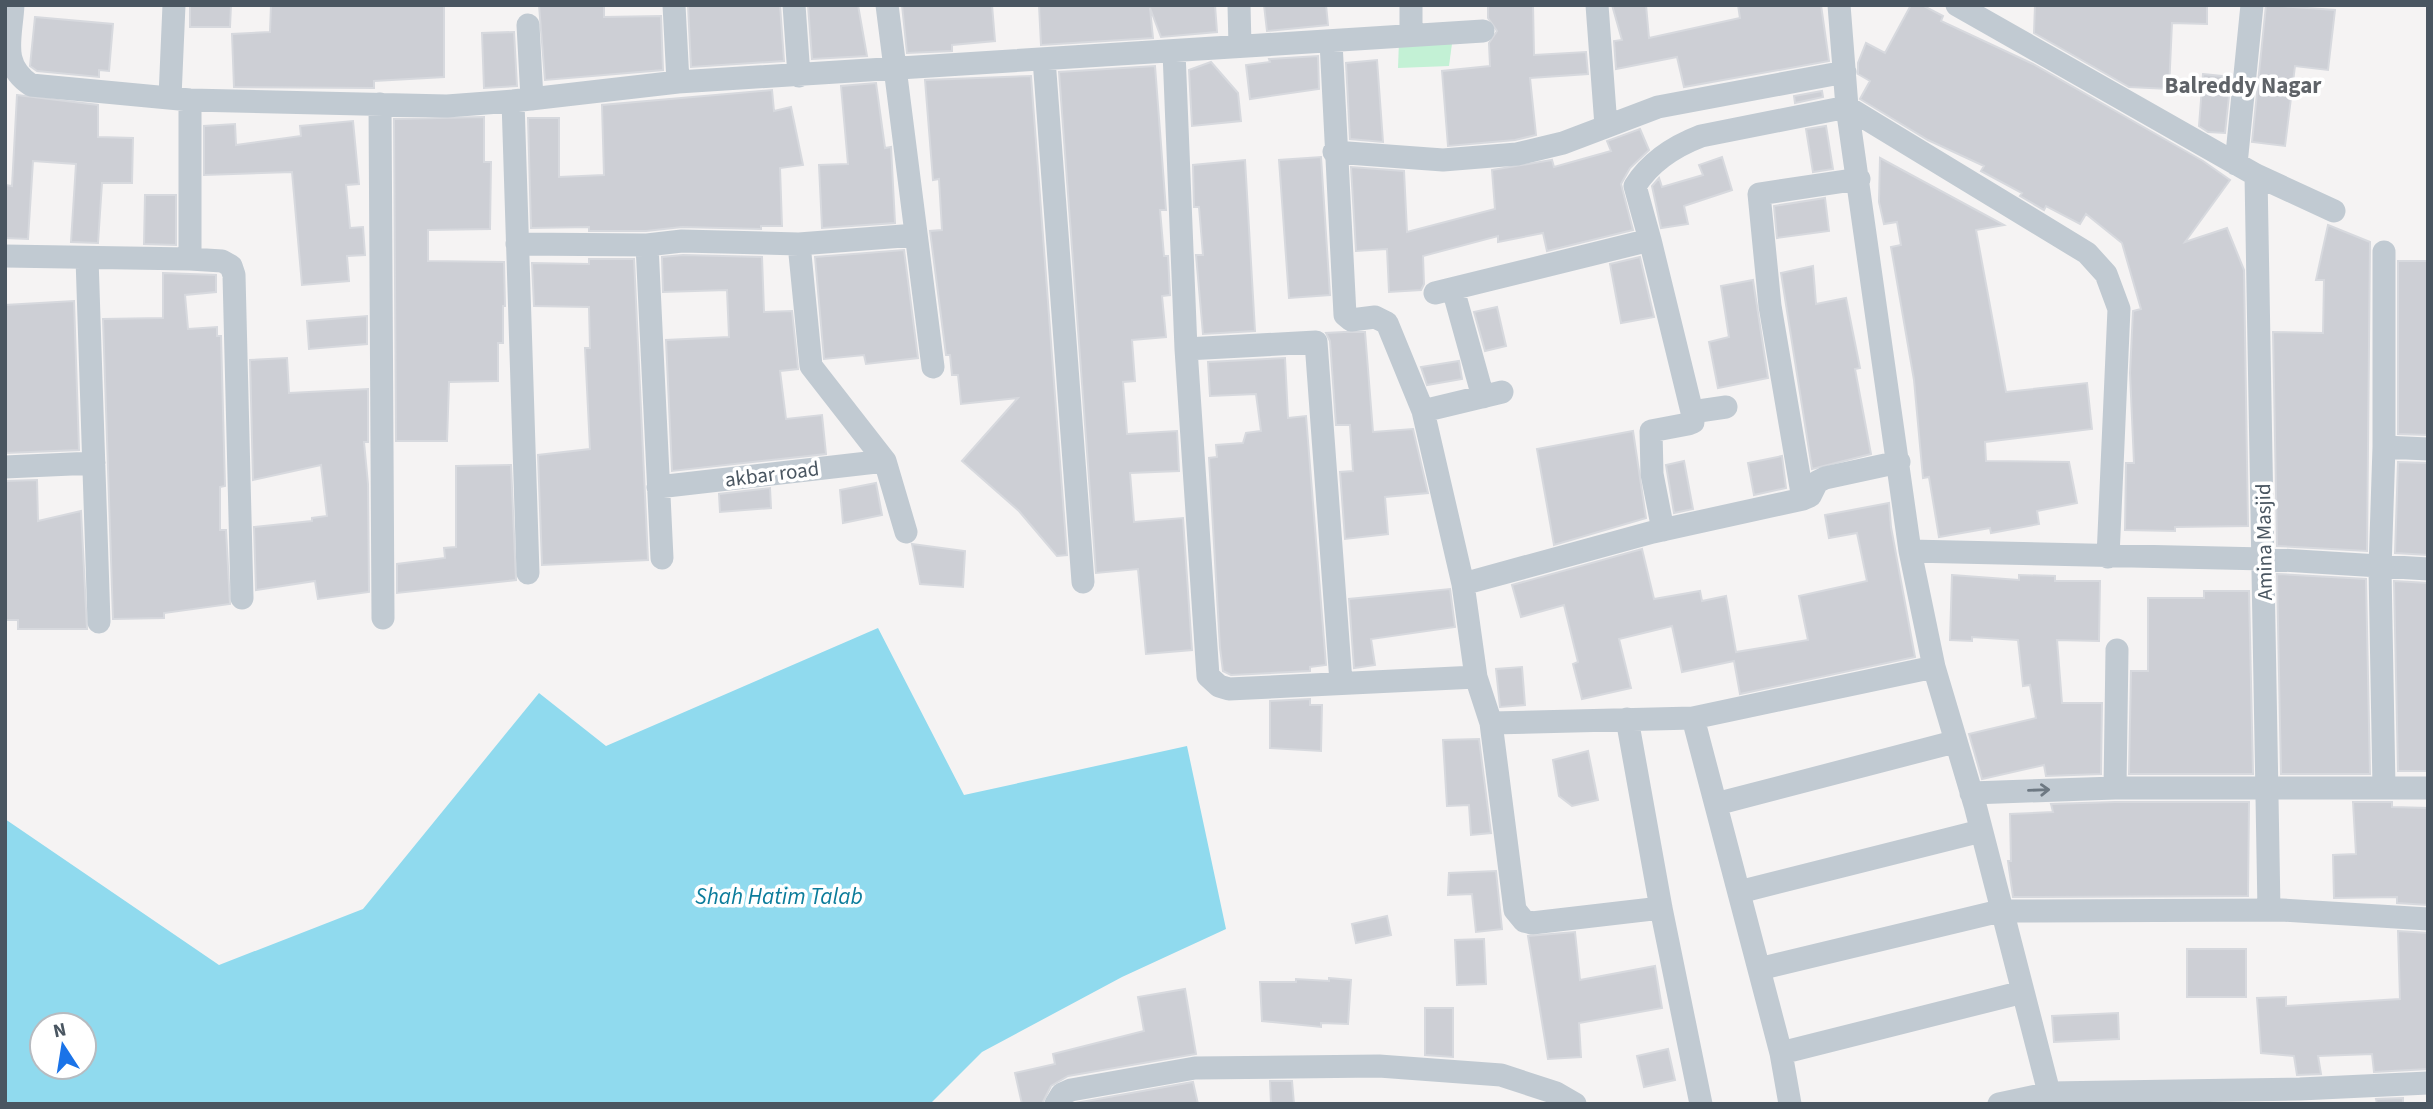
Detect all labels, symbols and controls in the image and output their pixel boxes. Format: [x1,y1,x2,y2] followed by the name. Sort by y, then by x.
[2165,69,2322,102] district label: Balreddy Nagar
[723,453,821,495] street label: akbar road
[2248,483,2280,601] street label: Amina Masjid
[2027,784,2050,797] one-way arrow
[695,880,863,913] water label: Shah Hatim Talab
[28,1011,98,1081] north arrow
[51,1016,69,1045] text: N

